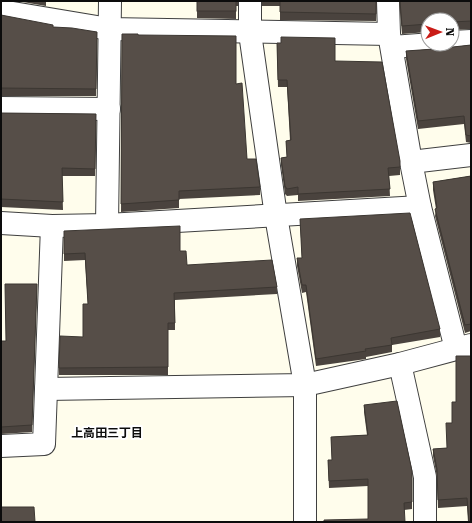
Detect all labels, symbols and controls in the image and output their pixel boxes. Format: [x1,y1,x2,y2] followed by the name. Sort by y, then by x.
[420,12,460,52] north arrow
[443,27,456,37] text: N
[71,426,143,440] district label: 上高田三丁目

